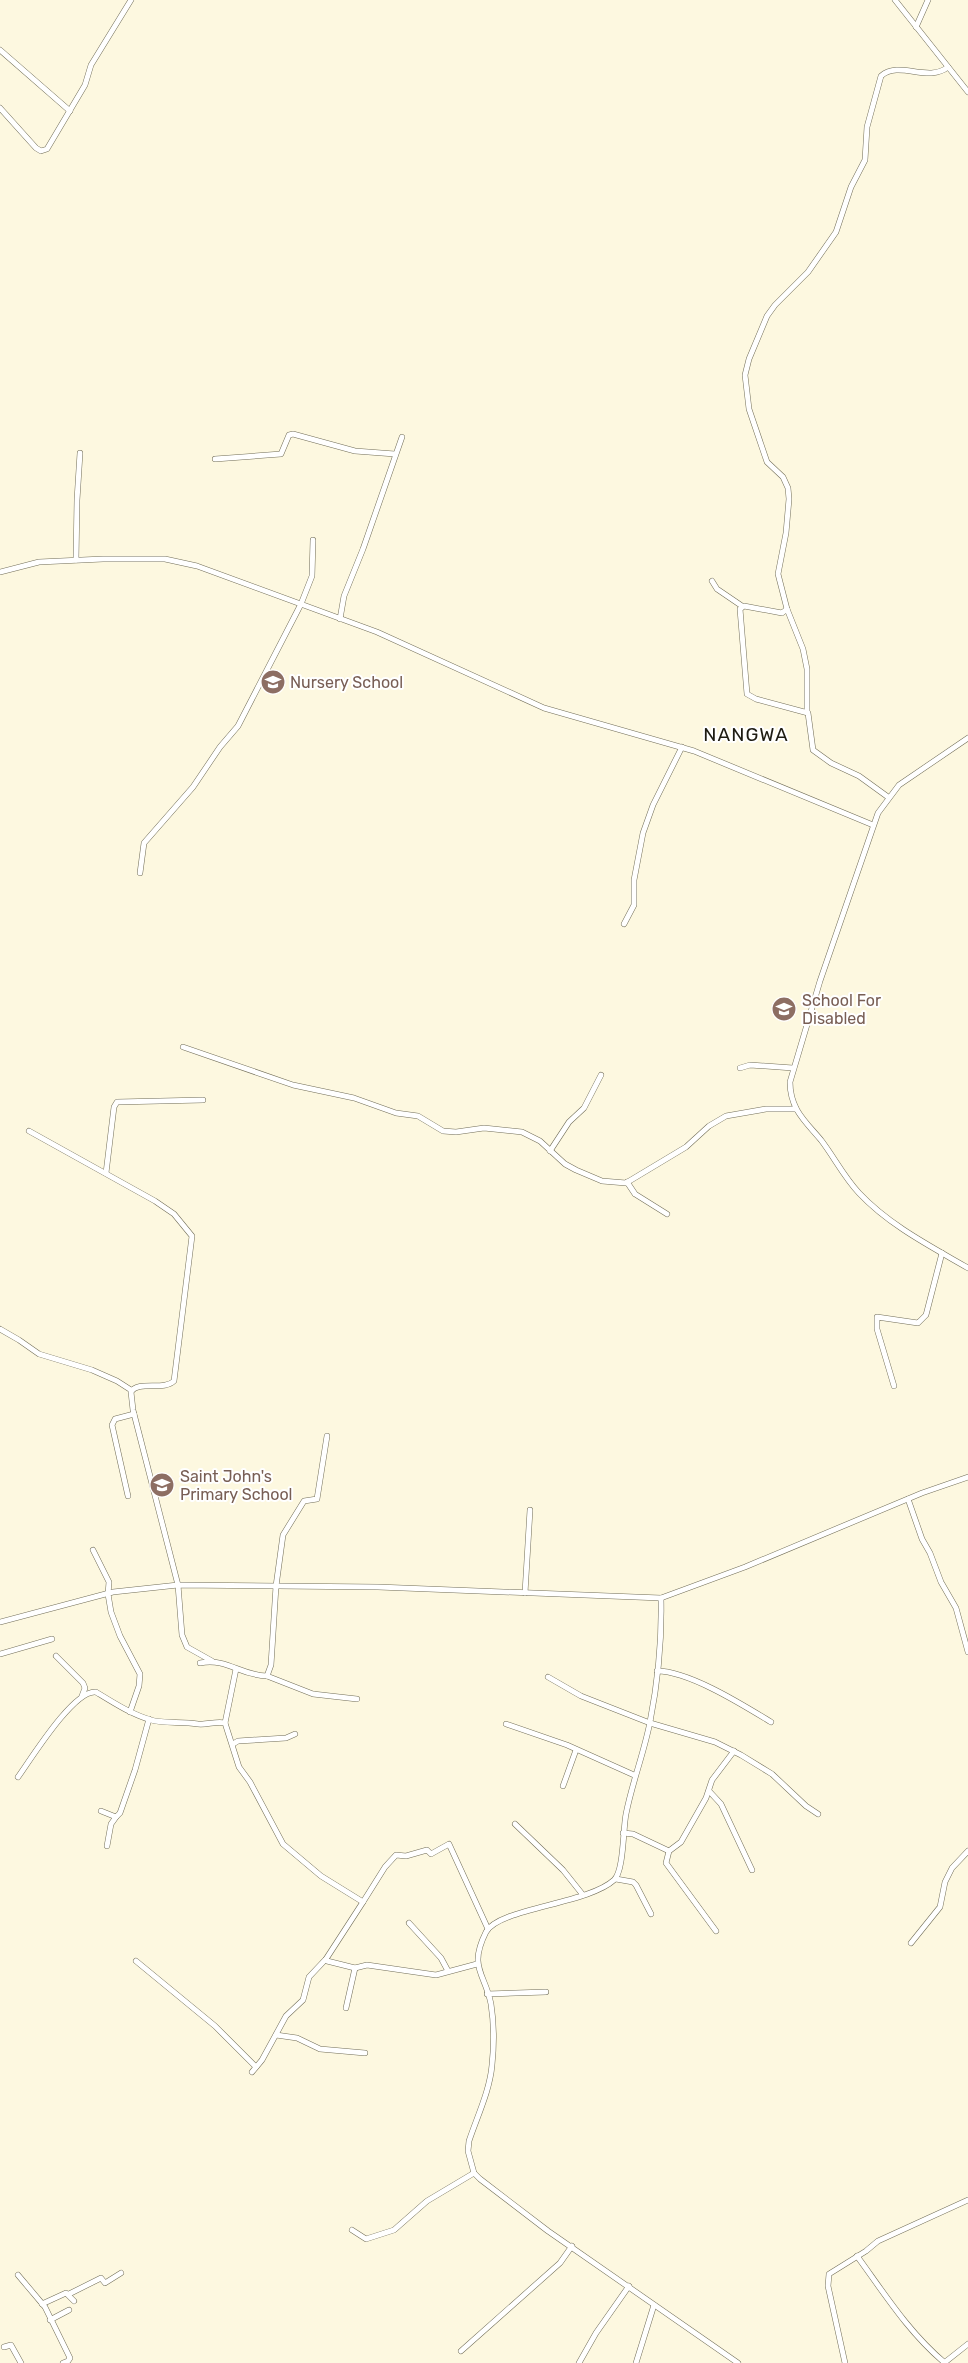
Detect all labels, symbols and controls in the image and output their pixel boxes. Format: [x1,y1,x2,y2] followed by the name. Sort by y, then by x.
[260,669,286,695] school or university icon: Nursery School
[290,673,403,692] place label: Nursery School
[703,723,789,746] district label: NANGWA
[802,991,881,1028] place label: School For Disabled
[771,996,797,1022] school or university icon: School For Disabled
[180,1467,292,1504] place label: Saint John's Primary School
[149,1472,175,1498] school or university icon: Saint John's Primary School

